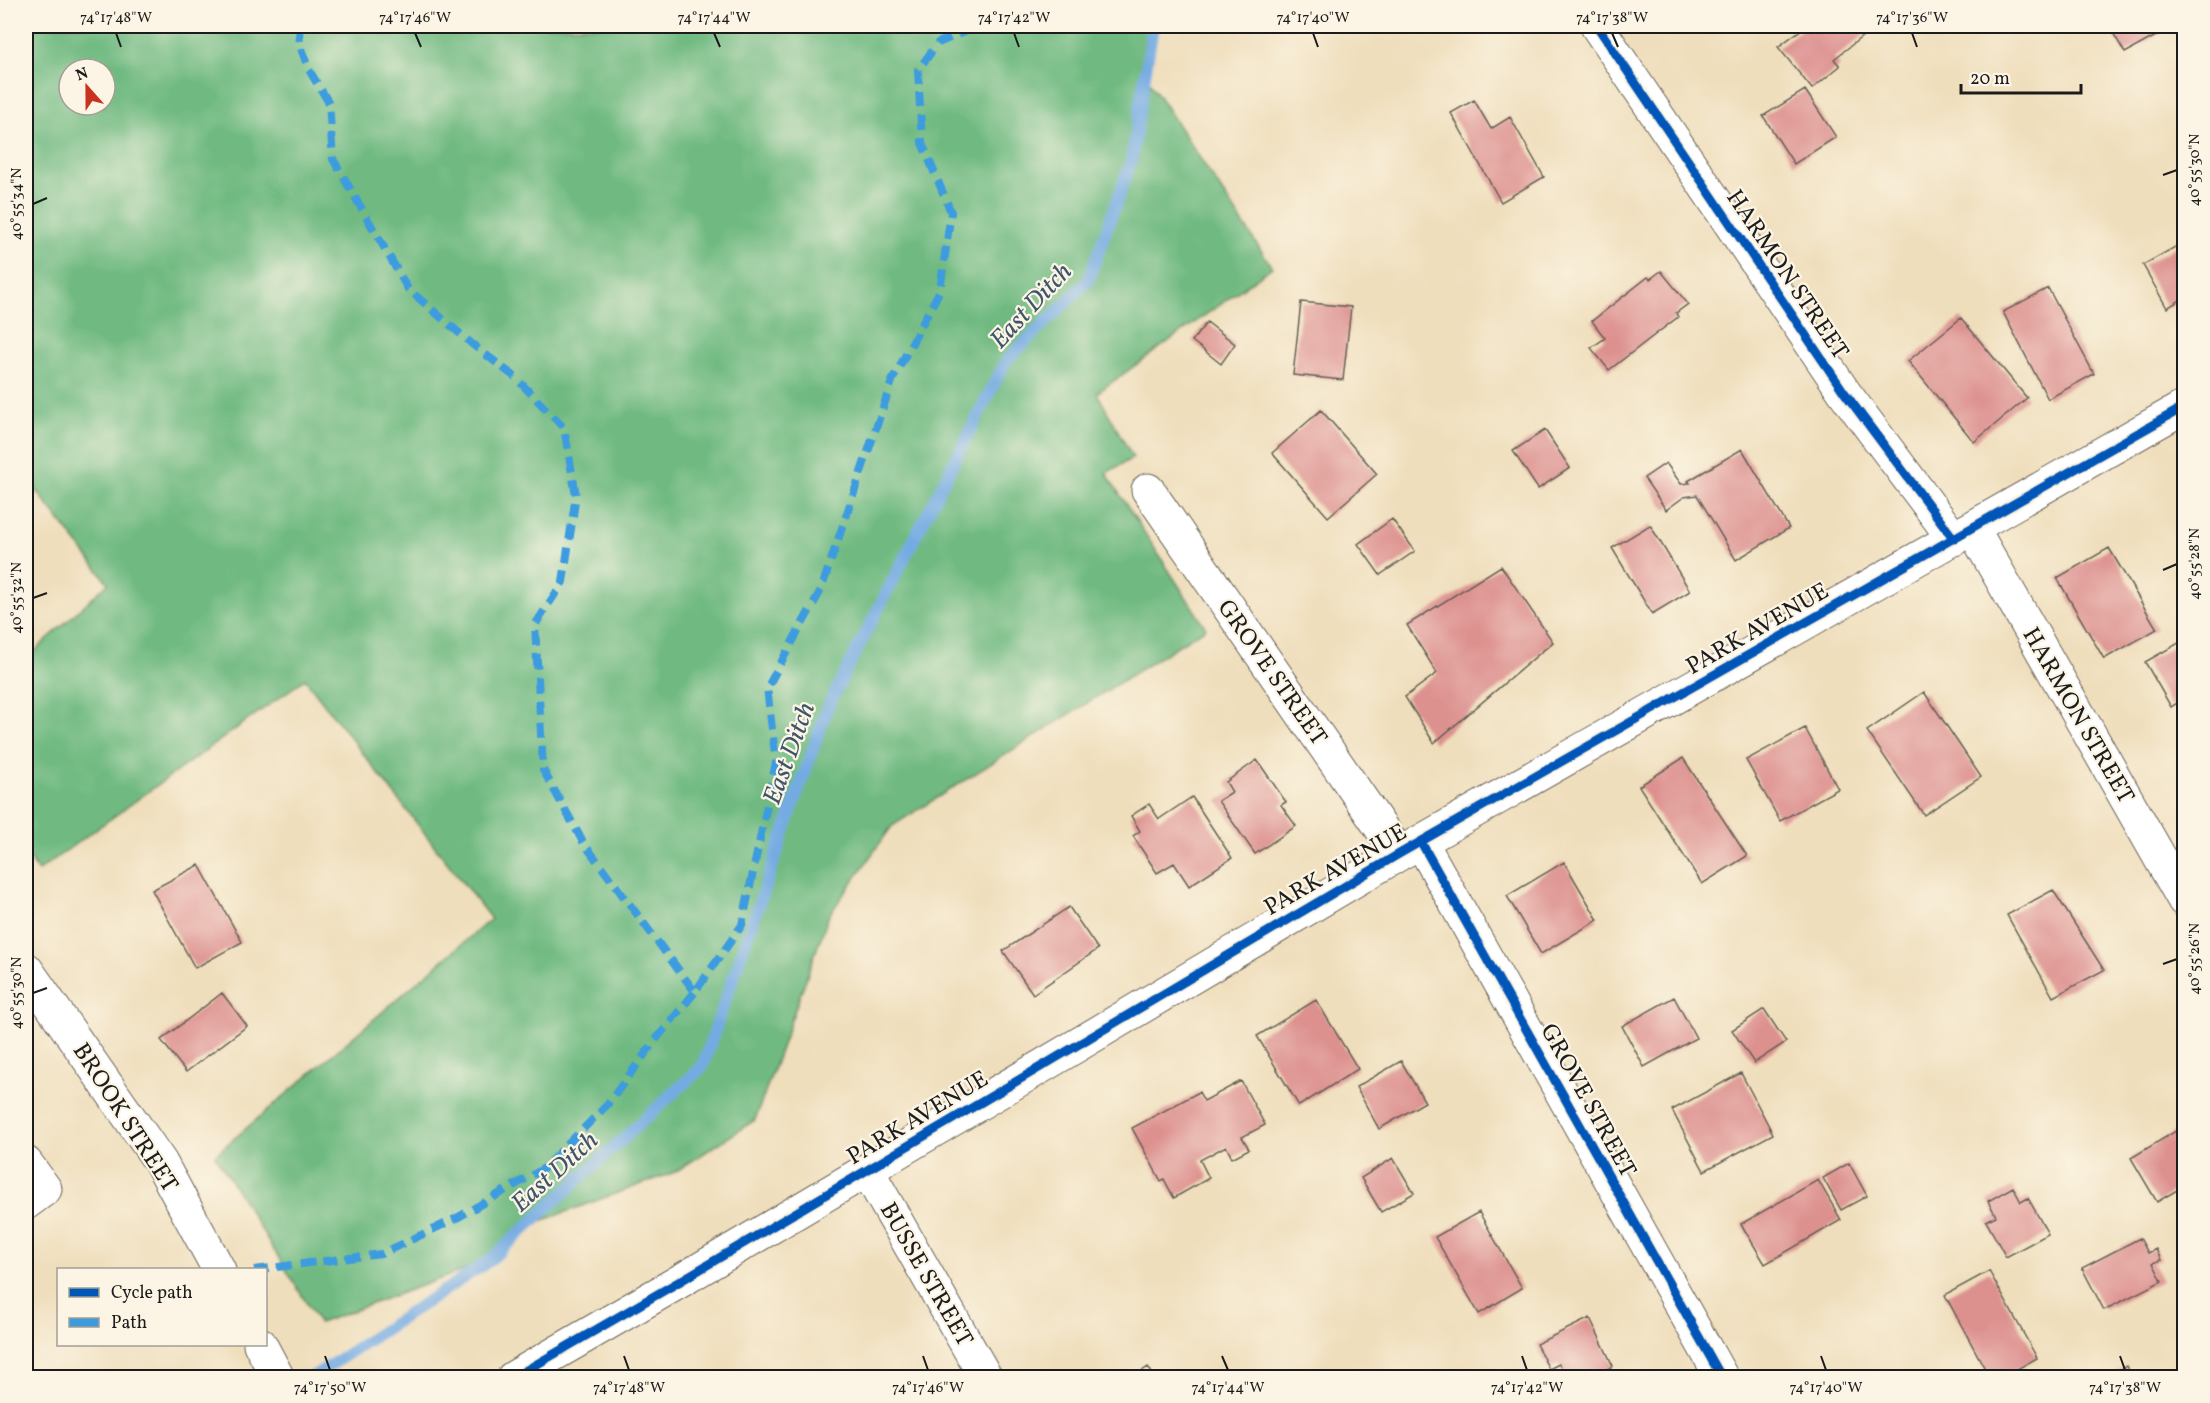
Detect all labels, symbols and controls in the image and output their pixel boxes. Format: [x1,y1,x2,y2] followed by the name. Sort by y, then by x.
[80,8,152,29] text: 74°17'48"W
[379,8,451,29] text: 74°17'46"W
[677,8,751,29] text: 74°17'44"W
[978,8,1050,29] text: 74°17'42"W
[1276,8,1350,29] text: 74°17'40"W
[1576,8,1648,29] text: 74°17'38"W
[1876,8,1948,29] text: 74°17'36"W
[57,57,117,117] north arrow
[1961,57,2081,95] scale bar
[73,62,92,87] text: N
[1970,67,2010,92] text: 20 m
[2185,134,2206,206] text: 40°55'30"N
[7,168,28,240] text: 40°55'34"N
[1717,183,1856,367] street label: HARMON STREET
[982,255,1081,357] water label: East Ditch
[2185,528,2206,600] text: 40°55'28"N
[7,562,28,634] text: 40°55'32"N
[1680,575,1836,684] street label: PARK AVENUE
[1208,593,1334,753] street label: GROVE STREET
[2013,622,2142,810] street label: HARMON STREET
[755,698,825,810] water label: East Ditch
[1258,816,1414,925] street label: PARK AVENUE
[2185,923,2206,995] text: 40°55'26"N
[7,957,28,1029] text: 40°55'30"N
[1531,1018,1644,1184] street label: GROVE STREET
[63,1037,185,1200] street label: BROOK STREET
[841,1063,995,1174] street label: PARK AVENUE
[504,1124,607,1221] water label: East Ditch
[870,1197,980,1353] street label: BUSSE STREET
[57,1268,267,1346] legend
[111,1281,193,1306] text: Cycle path
[111,1311,147,1336] text: Path
[294,1378,366,1399] text: 74°17'50"W
[593,1378,665,1399] text: 74°17'48"W
[892,1378,964,1399] text: 74°17'46"W
[1191,1378,1265,1399] text: 74°17'44"W
[1491,1378,1563,1399] text: 74°17'42"W
[1789,1378,1863,1399] text: 74°17'40"W
[2089,1378,2161,1399] text: 74°17'38"W

